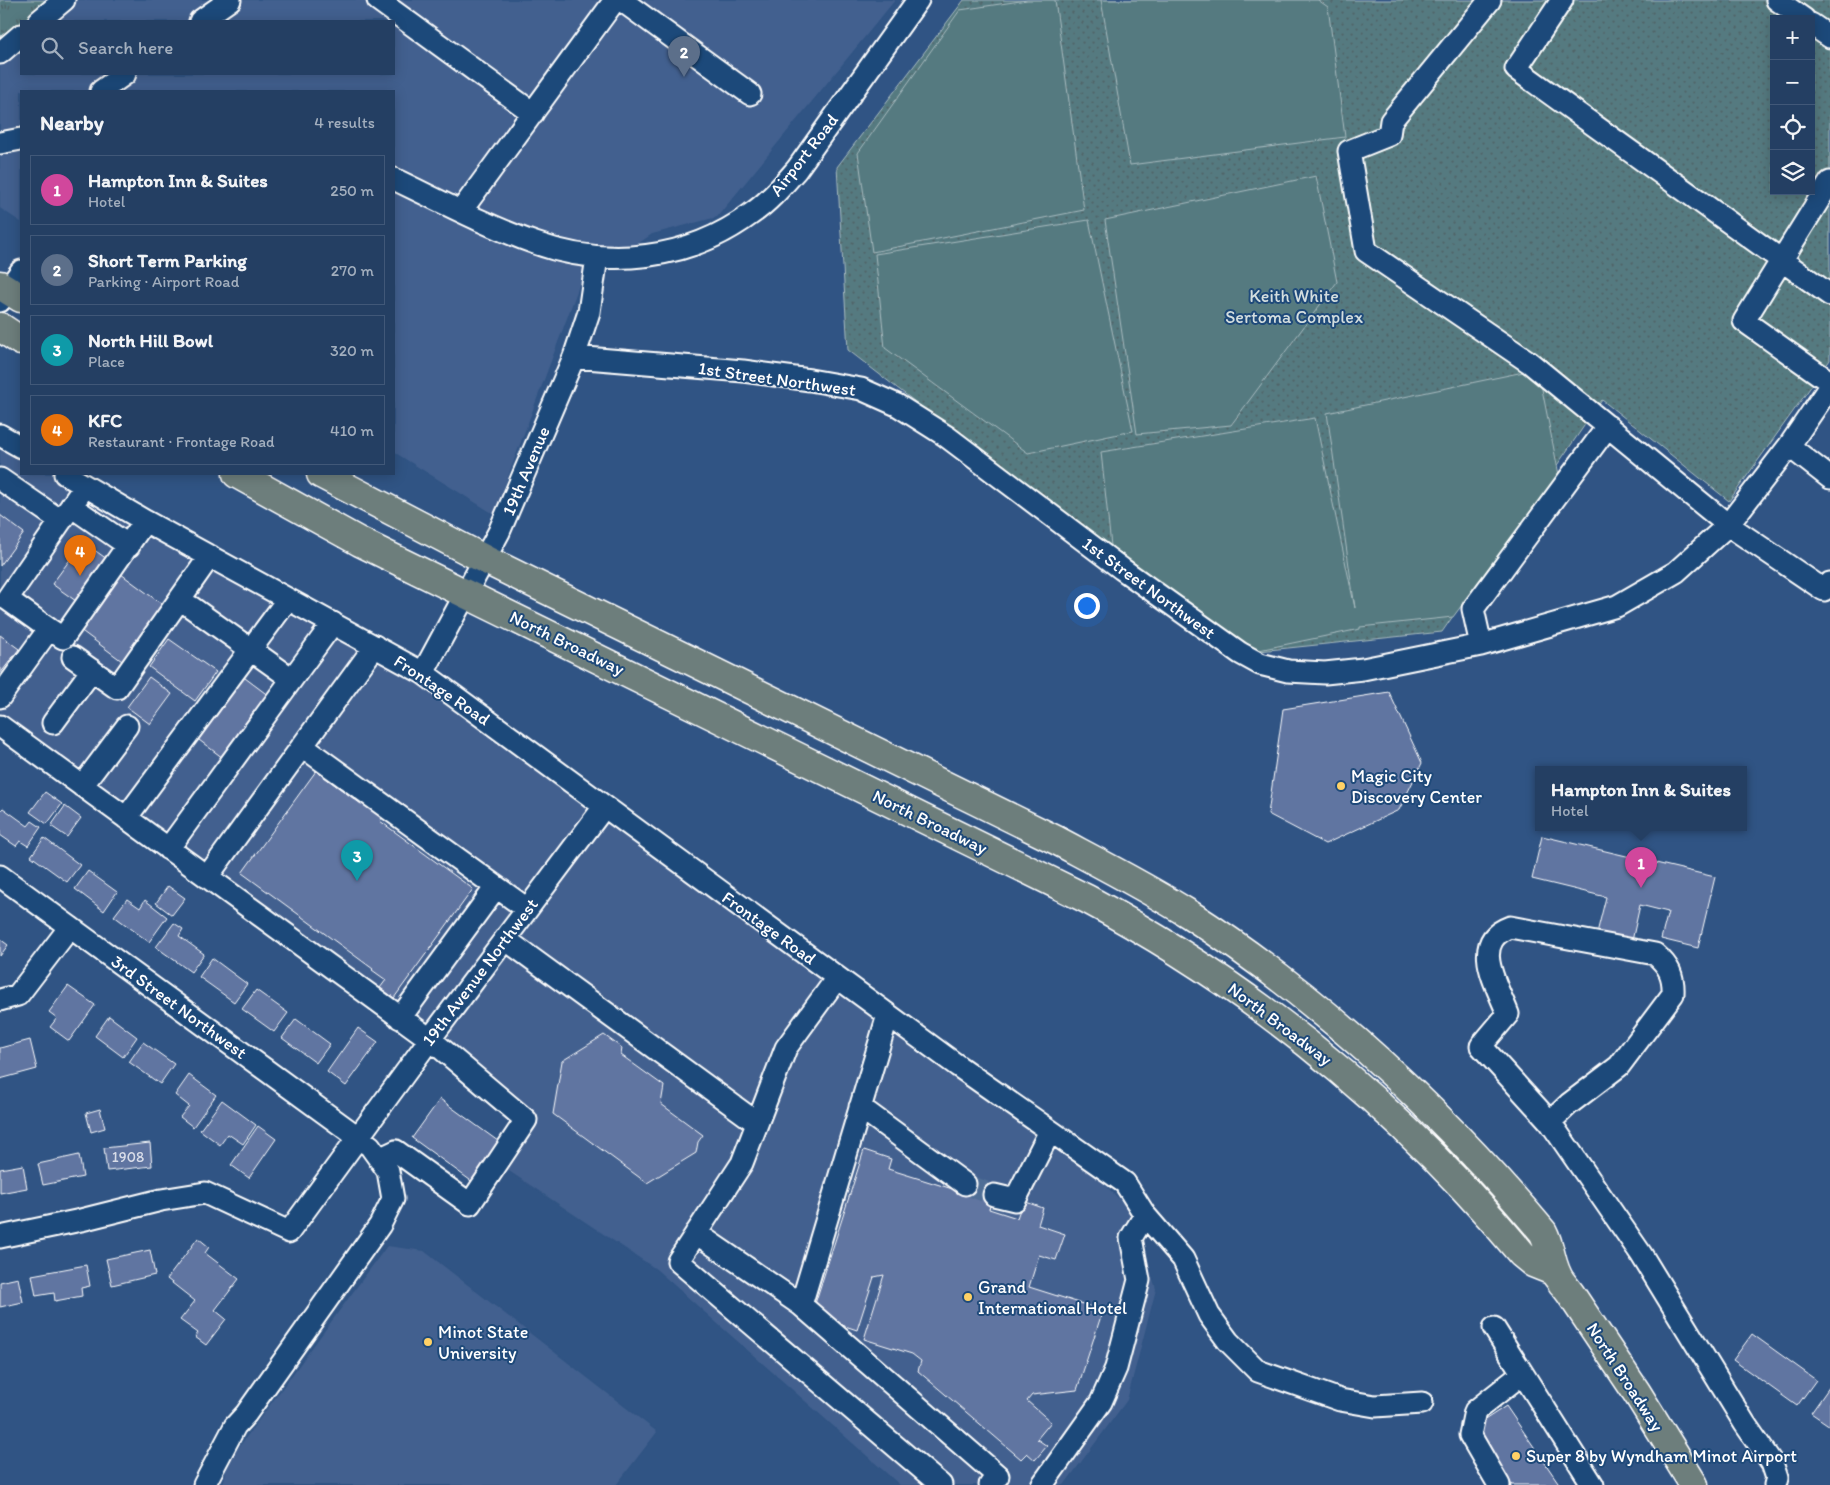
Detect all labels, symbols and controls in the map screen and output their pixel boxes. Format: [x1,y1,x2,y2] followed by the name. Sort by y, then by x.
[1770,15,1815,195] map controls
[1770,15,1815,60] button: +
[20,20,395,75] search box
[38,34,66,62] icon: search
[78,36,173,59] text: Search here
[668,36,700,77] pin: 2
[1770,60,1815,105] button: −
[1770,105,1815,150] button: locate
[765,109,843,200] street label: Airport Road
[40,110,104,135] text: Nearby
[314,113,375,132] text: 4 results
[1770,150,1815,195] button: layers
[88,169,268,192] text: Hampton Inn & Suites
[53,181,61,200] text: 1
[330,181,374,200] text: 250 m
[88,192,125,211] text: Hotel
[88,249,247,272] text: Short Term Parking
[53,261,61,280] text: 2
[331,261,374,280] text: 270 m
[88,272,239,291] text: Parking · Airport Road
[1225,285,1363,328] park label: Keith White Sertoma Complex
[88,329,213,352] text: North Hill Bowl
[53,341,61,360] text: 3
[330,341,374,360] text: 320 m
[88,352,125,371] text: Place
[697,357,858,401] street label: 1st Street Northwest
[88,409,122,432] text: KFC
[52,421,62,440] text: 4
[330,421,374,440] text: 410 m
[497,423,555,519] street label: 19th Avenue
[88,432,275,451] text: Restaurant · Frontage Road
[1078,532,1220,644] street label: 1st Street Northwest
[64,535,96,576] pin: 4
[1074,593,1100,619] your location
[506,606,629,681] street label: North Broadway
[390,650,495,730] street label: Frontage Road
[1351,765,1482,808] place label: Magic City Discovery Center
[1535,766,1747,831] popup
[1551,778,1731,801] text: Hampton Inn & Suites
[1335,780,1347,792] marker: Magic City Discovery Center
[869,785,992,860] street label: North Broadway
[1551,801,1588,820] text: Hotel
[341,840,373,881] pin: 3
[1625,847,1657,888] pin: 1
[718,886,821,970] street label: Frontage Road
[417,894,543,1050] street label: 19th Avenue Northwest
[107,950,251,1064] street label: 3rd Street Northwest
[1223,978,1337,1071] street label: North Broadway
[112,1148,144,1166] house number: 1908
[978,1276,1127,1319] place label: Grand International Hotel
[962,1291,974,1303] marker: Grand International Hotel
[1582,1319,1669,1436] street label: North Broadway
[438,1321,528,1364] place label: Minot State University
[422,1336,434,1348] marker: Minot State University
[1526,1445,1797,1467] place label: Super 8 by Wyndham Minot Airport
[1510,1450,1522,1462] marker: Super 8 by Wyndham Minot Airport

